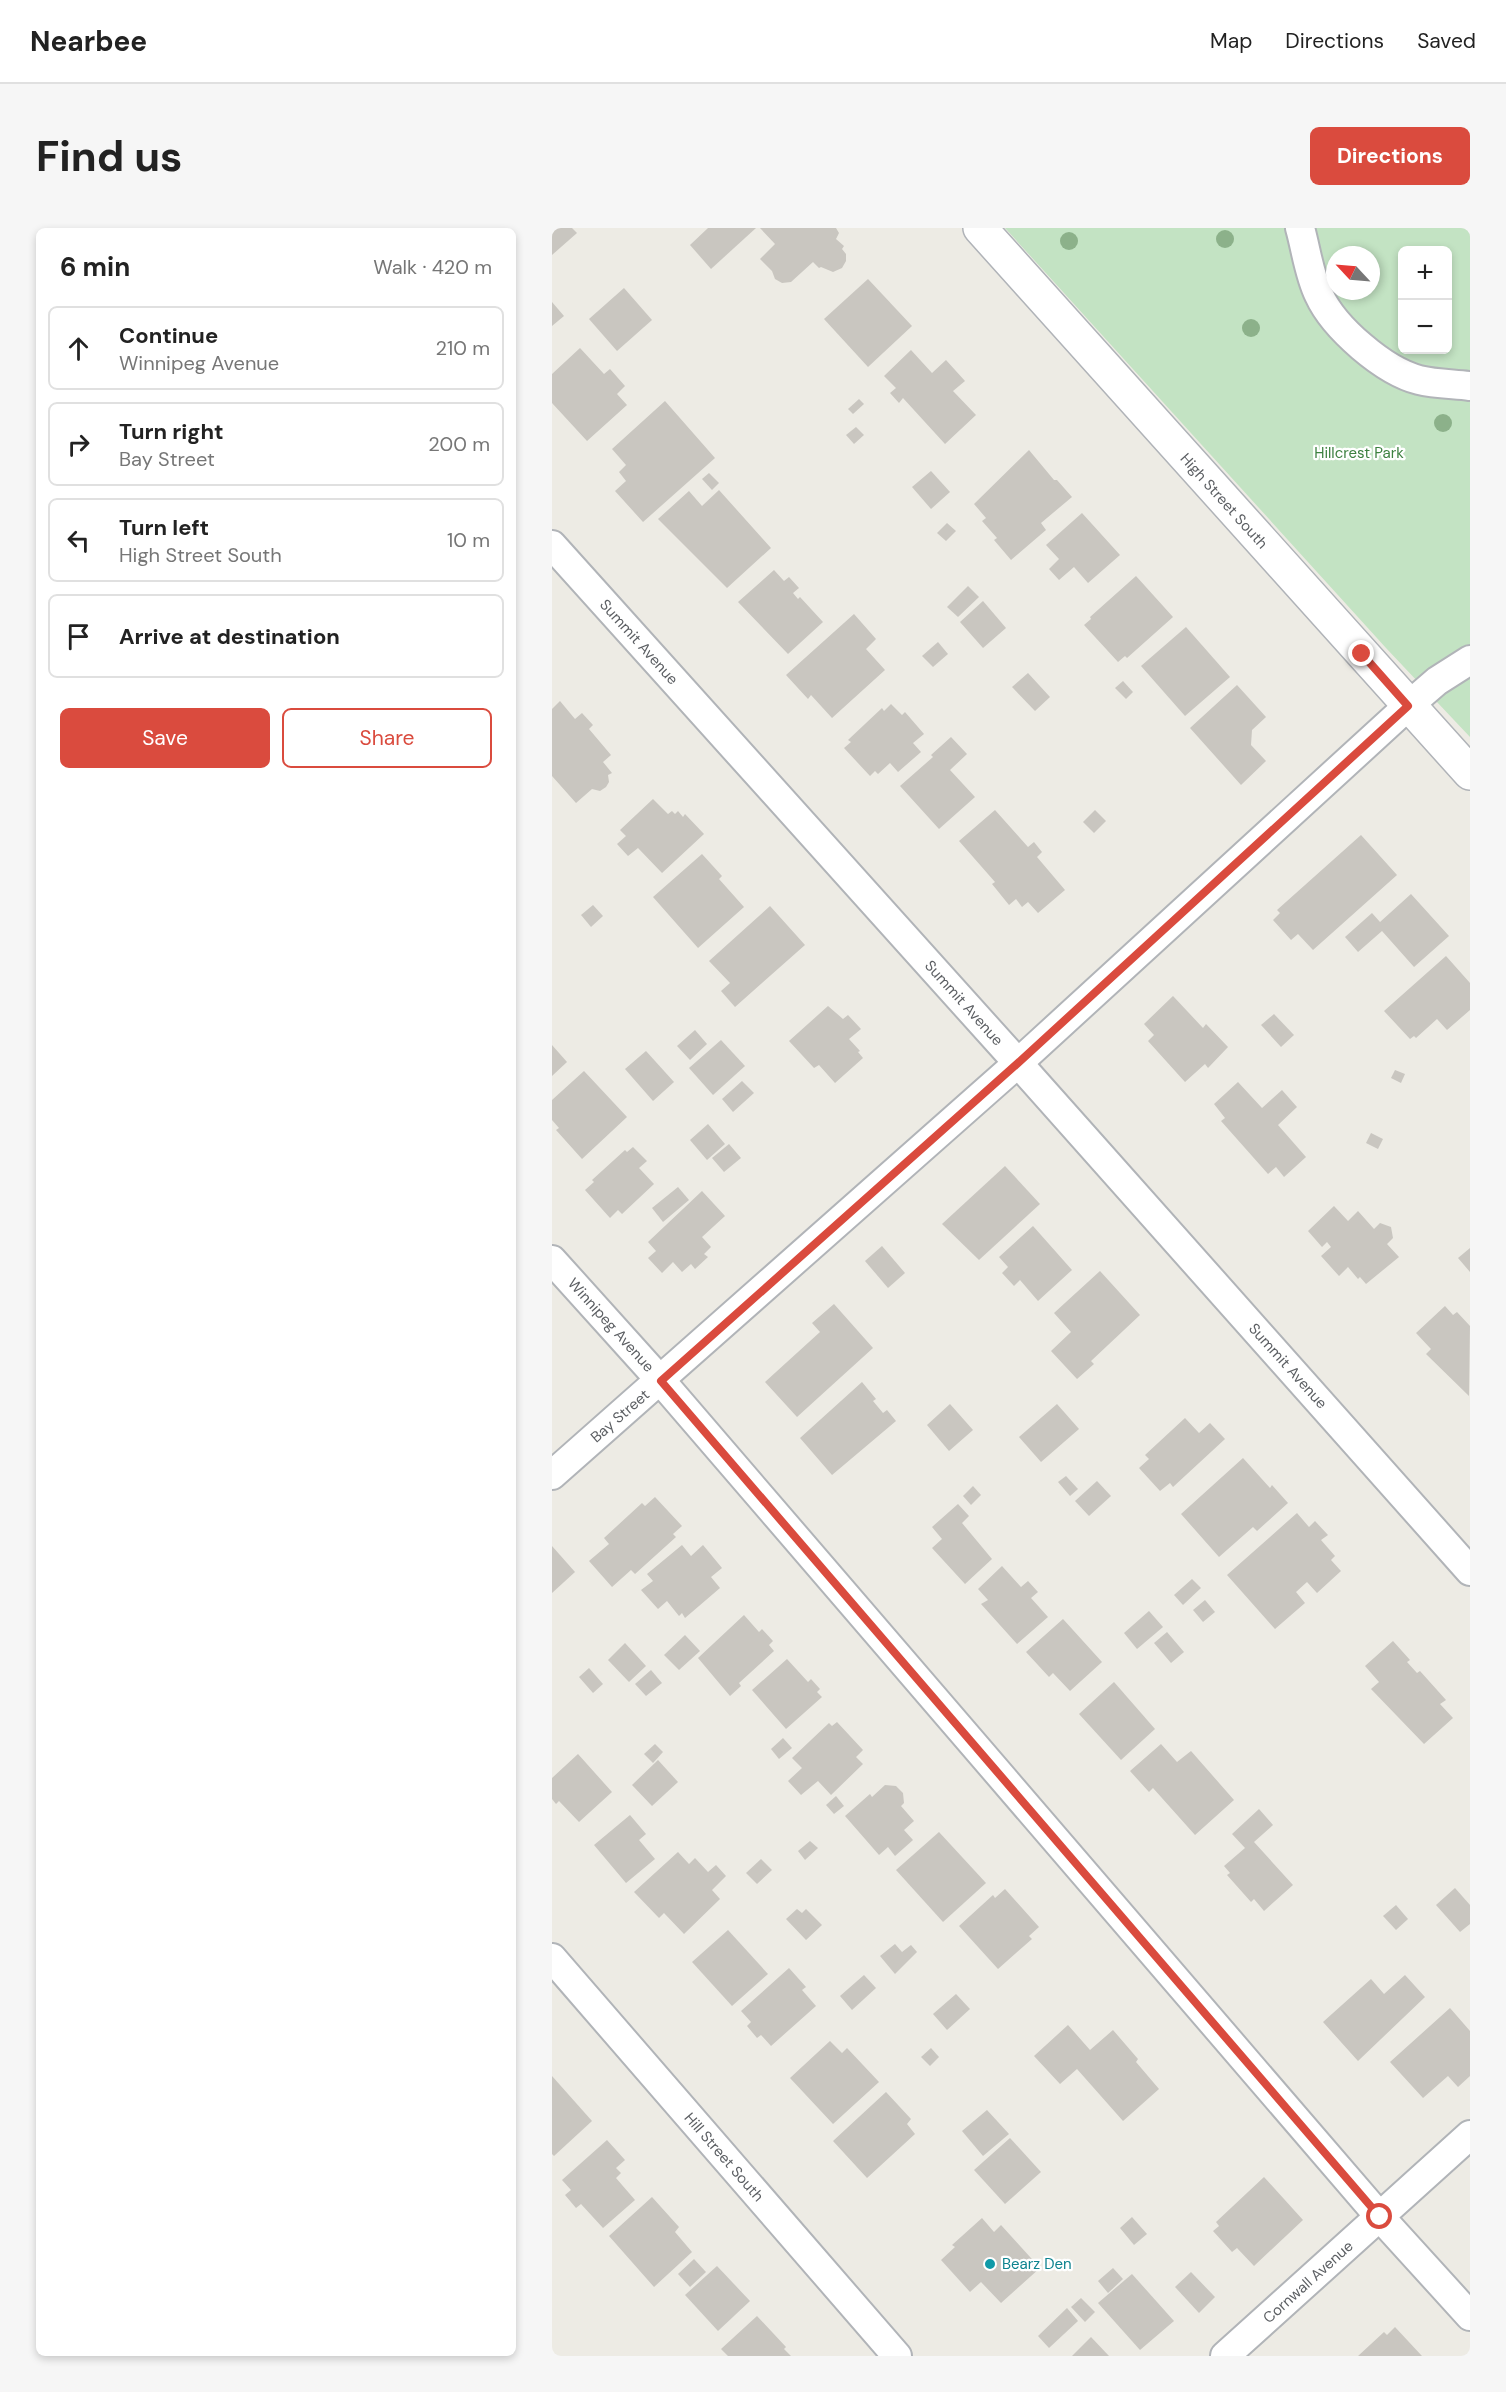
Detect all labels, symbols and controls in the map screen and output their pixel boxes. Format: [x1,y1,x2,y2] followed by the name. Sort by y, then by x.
[30,23,147,60] text: Nearbee
[1210,27,1252,55] text: Map
[1285,27,1384,55] text: Directions
[1417,27,1476,55] text: Saved
[1310,127,1470,185] button: Directions
[36,129,182,184] text: Find us
[1326,246,1380,300] north arrow
[1398,246,1452,354] map controls
[1398,246,1452,300] button: +
[60,250,130,284] text: 6 min
[373,254,492,280] text: Walk · 420 m
[1398,300,1452,354] button: −
[119,321,218,350] text: Continue
[62,332,95,365] icon: ahead
[435,335,490,361] text: 210 m
[119,350,279,376] text: Winnipeg Avenue
[119,417,224,446] text: Turn right
[62,428,95,461] icon: right
[428,431,490,457] text: 200 m
[1314,443,1404,463] park label: Hillcrest Park
[119,446,215,472] text: Bay Street
[1176,449,1272,553] street label: High Street South
[119,513,209,542] text: Turn left
[62,524,95,557] icon: left
[447,527,490,553] text: 10 m
[119,542,282,568] text: High Street South
[595,595,683,689] street label: Summit Avenue
[62,620,95,653] icon: arrive
[119,622,340,651] text: Arrive at destination
[1348,640,1374,666] route end
[60,708,270,768] button: Save
[282,708,492,768] button: Share
[920,956,1008,1050] street label: Summit Avenue
[563,1274,659,1376] street label: Winnipeg Avenue
[1244,1319,1332,1413] street label: Summit Avenue
[586,1385,654,1447] street label: Bay Street
[680,2108,768,2206] street label: Hill Street South
[1366,2203,1392,2229] route start
[1259,2236,1357,2328] street label: Cornwall Avenue
[1002,2254,1072,2274] place label: Bearz Den
[983,2257,997,2271] marker: Bearz Den

